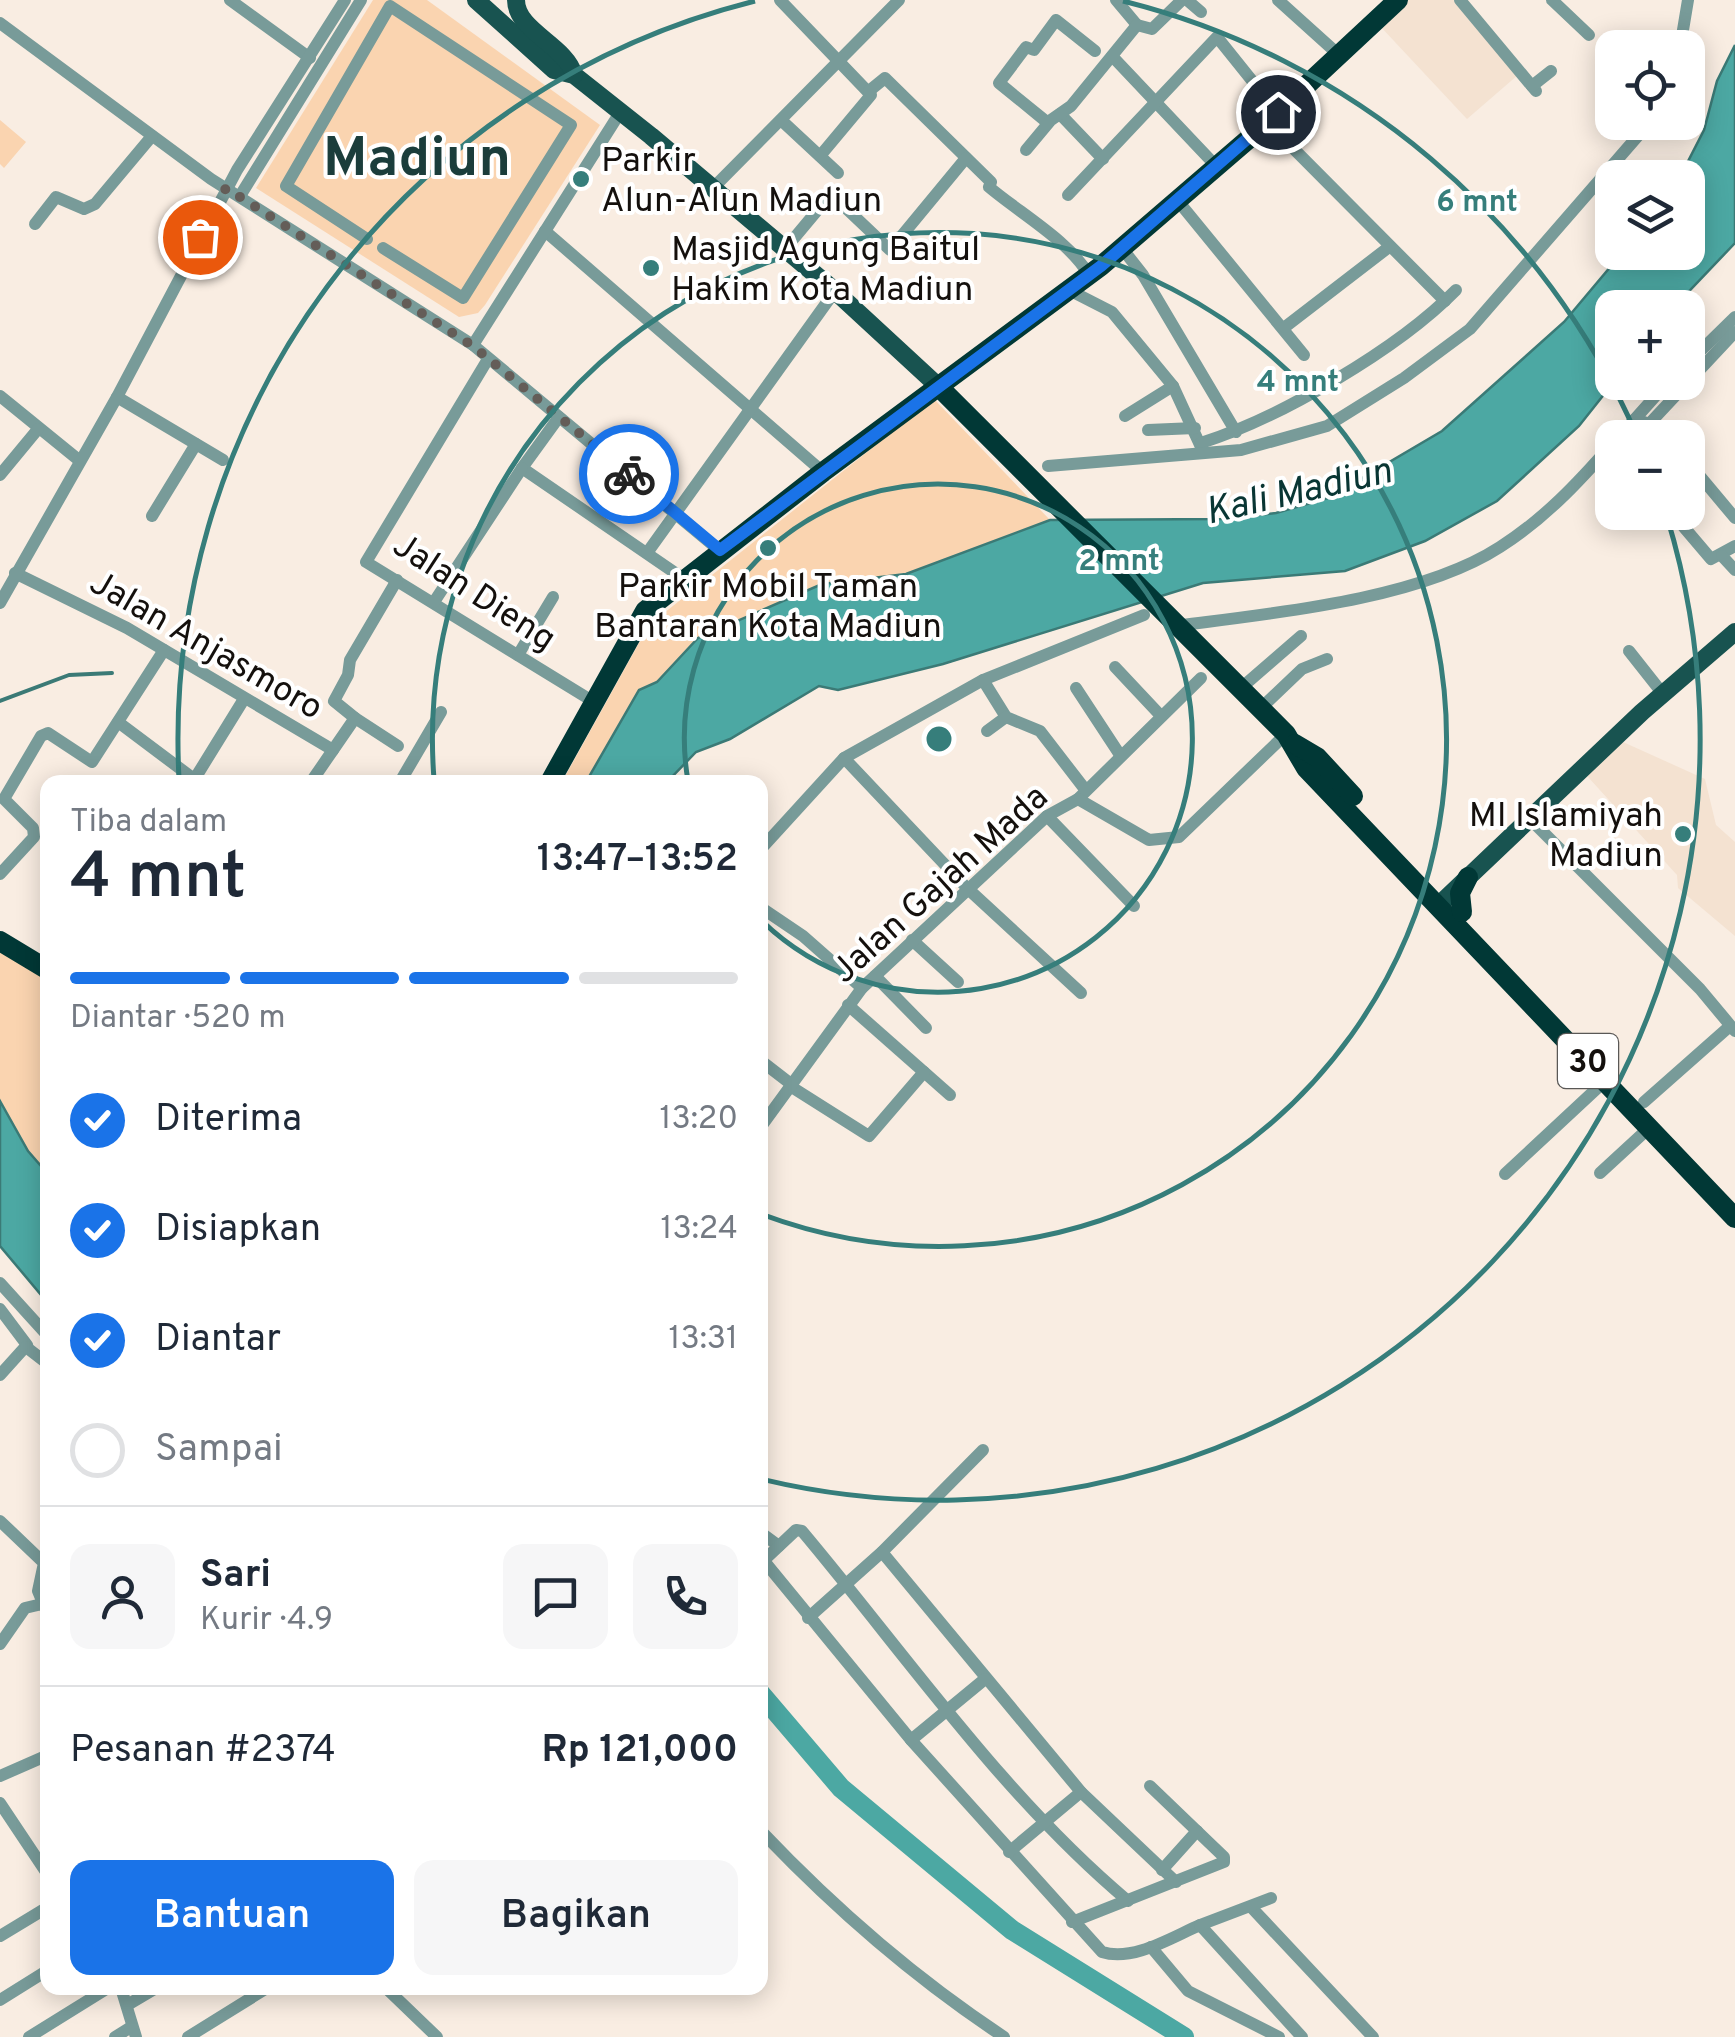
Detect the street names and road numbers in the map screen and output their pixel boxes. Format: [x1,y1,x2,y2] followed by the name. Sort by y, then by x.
[384,525,563,662] street label: Jalan Dieng
[81,562,330,731] street label: Jalan Anjasmoro
[824,776,1058,994] street label: Jalan Gajah Mada
[1558,1034,1618,1088] road number: 30

